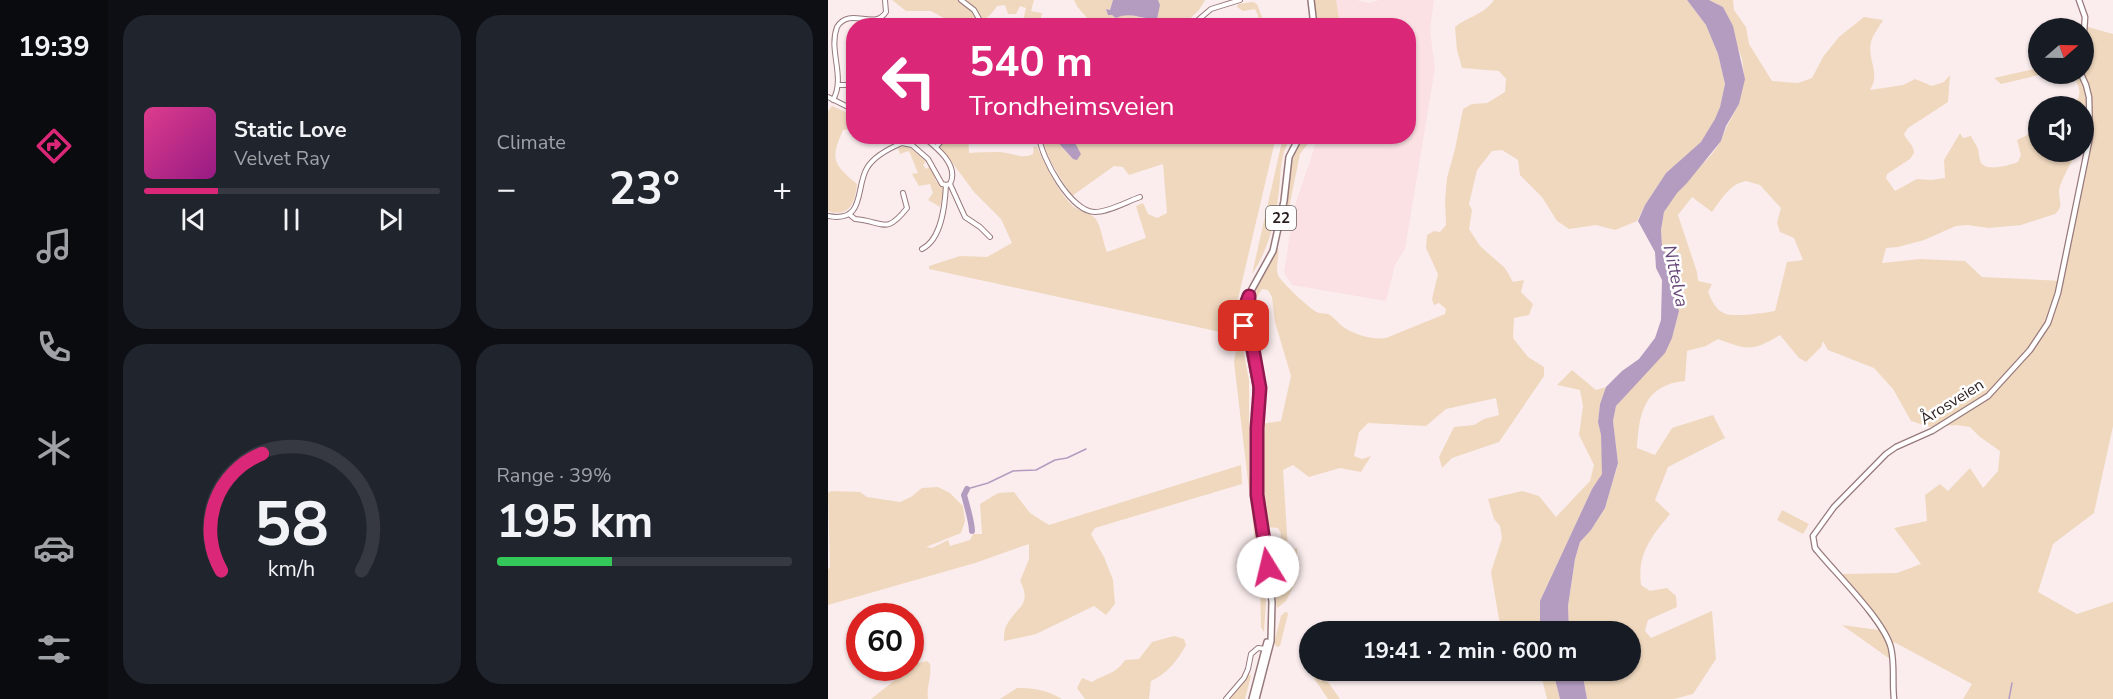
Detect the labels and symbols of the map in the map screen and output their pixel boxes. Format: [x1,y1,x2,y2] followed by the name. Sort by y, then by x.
[2028,18,2094,84] north arrow
[1266,206,1296,230] road number: 22
[1658,243,1694,309] water label: Nittelva
[1218,300,1269,351] pin
[1916,374,1988,430] street label: Årosveien
[1236,535,1300,599] position arrow
[846,603,924,681] speed limit sign: 60

